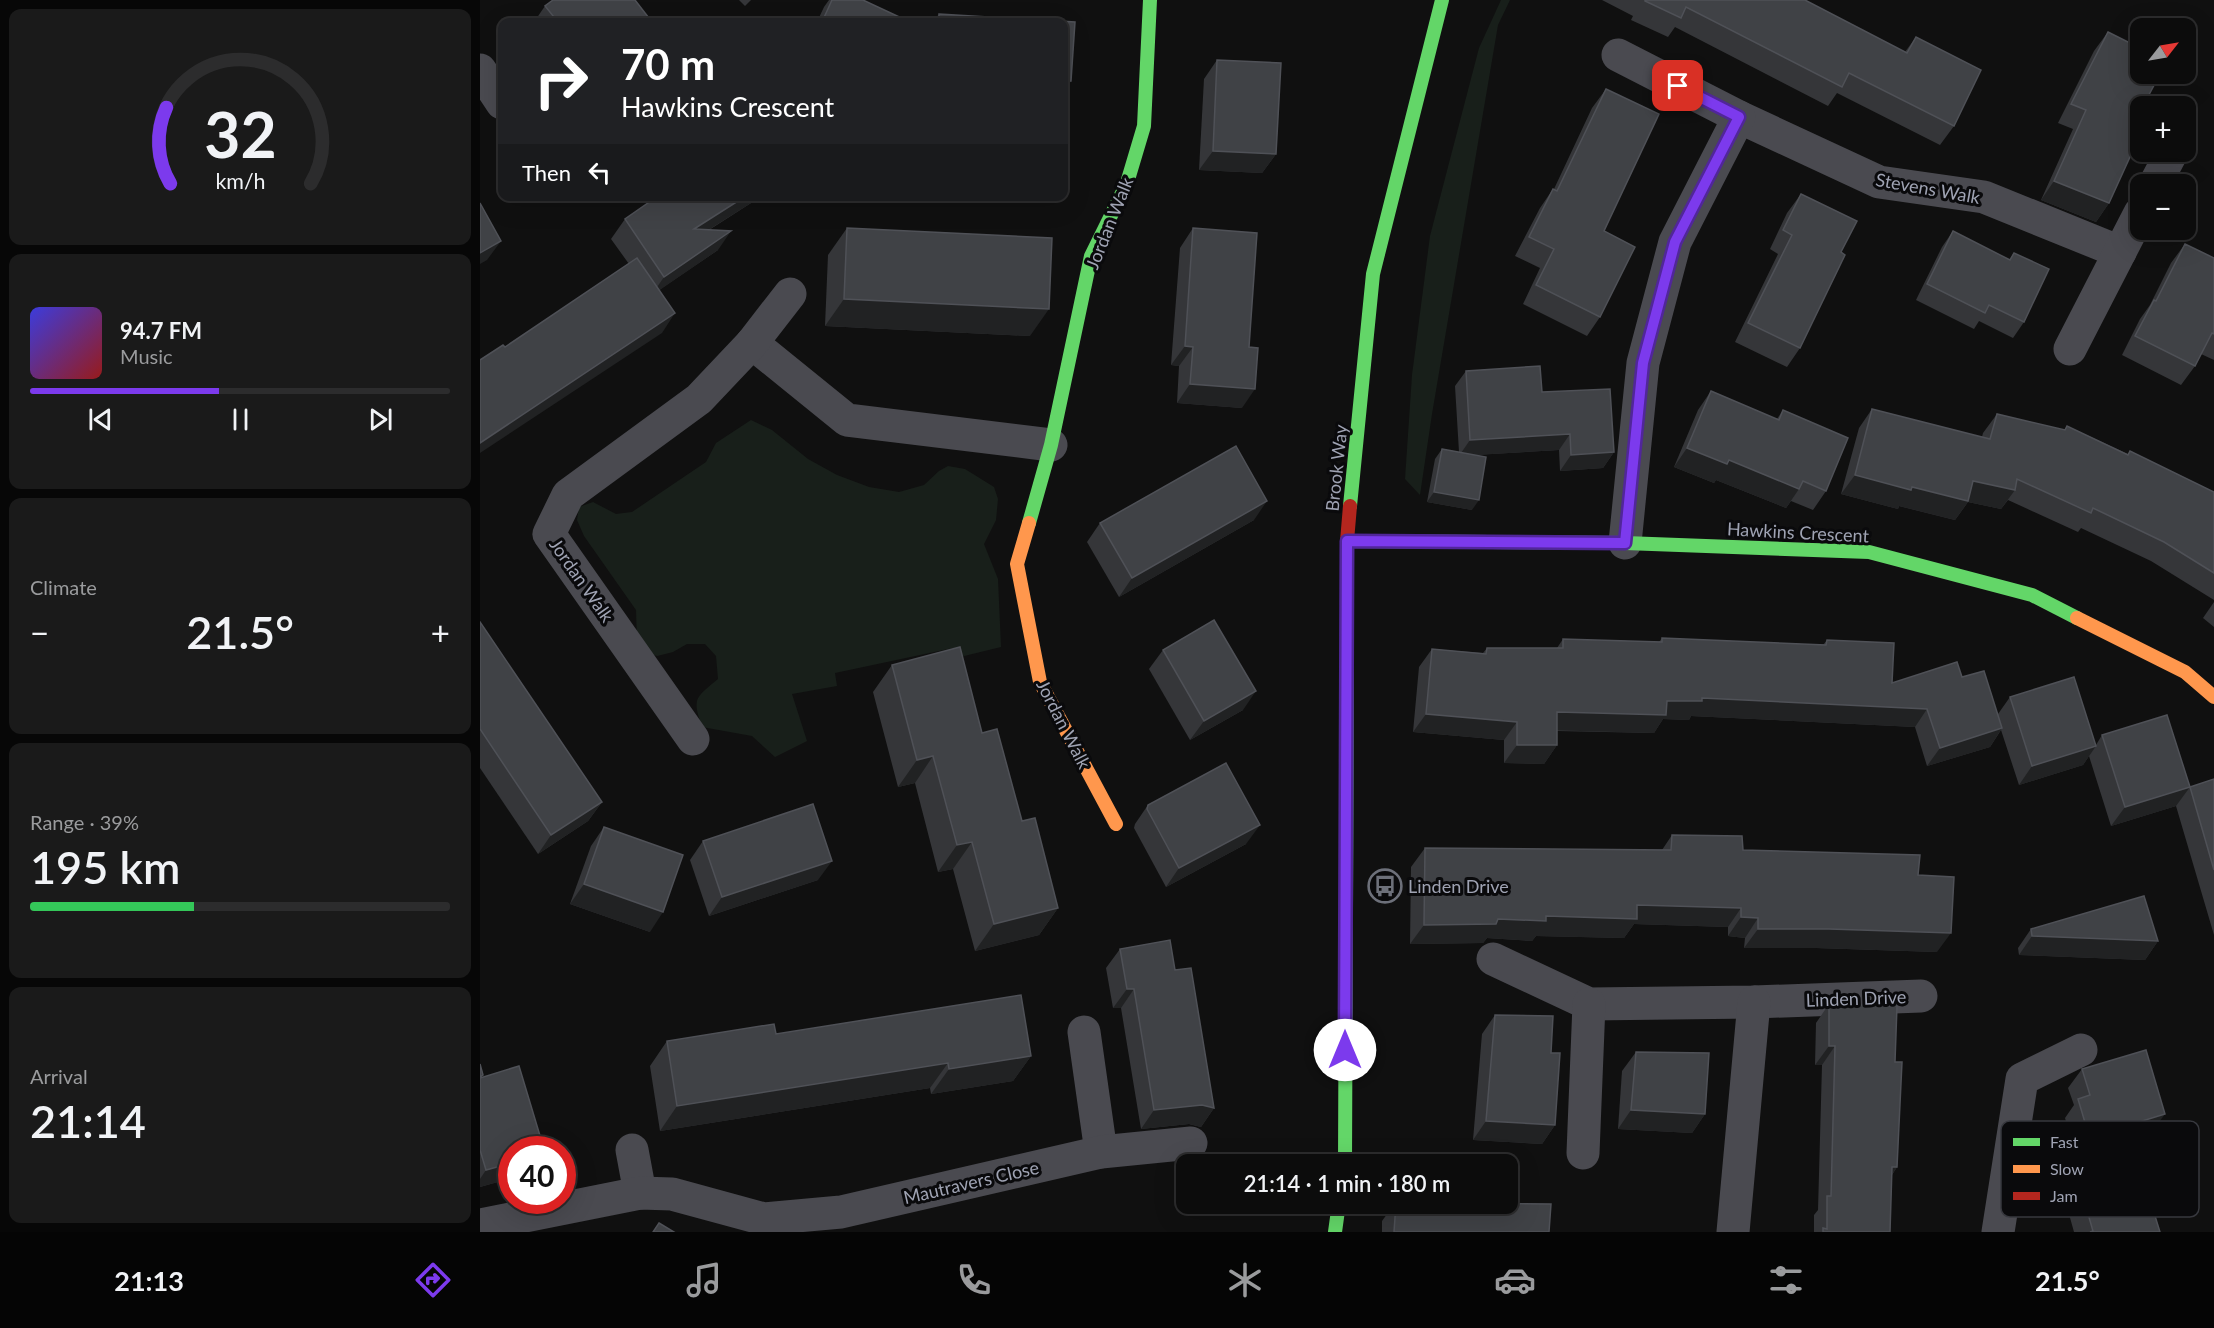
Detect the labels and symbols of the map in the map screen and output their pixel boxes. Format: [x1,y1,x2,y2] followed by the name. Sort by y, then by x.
[2130,18,2196,84] north arrow
[1652,60,1703,111] pin
[1874,168,1983,208] street label: Stevens Walk
[1081,173,1138,272] street label: Jordan Walk
[1321,423,1352,513] street label: Brook Way
[1726,517,1870,547] street label: Hawkins Crescent
[545,534,619,627] street label: Jordan Walk
[1032,676,1096,773] street label: Jordan Walk
[1367,868,1403,904] bus stop icon: Linden Drive
[1408,875,1509,897] place label: Linden Drive
[1805,985,1907,1011] street label: Linden Drive
[1313,1018,1377,1082] position arrow
[2001,1121,2199,1217] legend
[2050,1132,2079,1151] text: Fast
[498,1136,576,1214] speed limit sign: 40
[901,1156,1041,1208] street label: Mautravers Close
[2050,1159,2084,1178] text: Slow
[2050,1186,2078,1205] text: Jam

